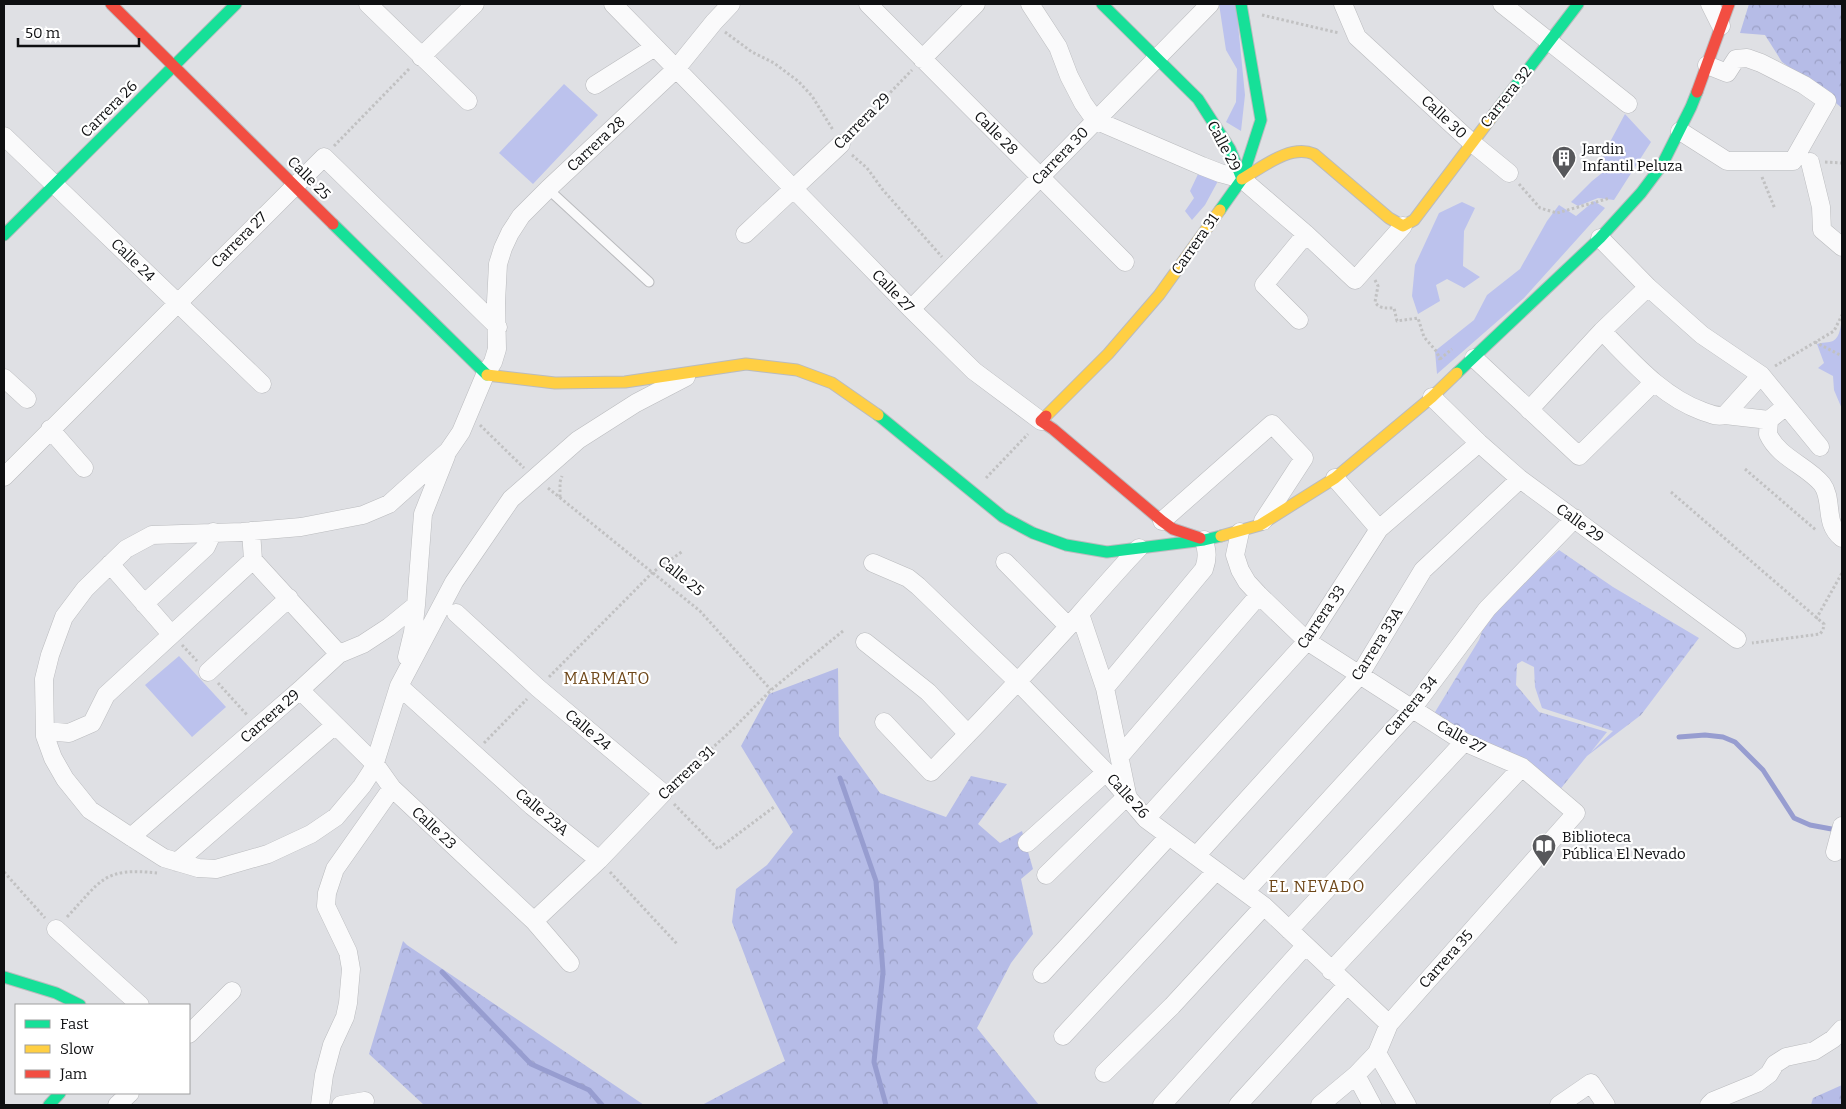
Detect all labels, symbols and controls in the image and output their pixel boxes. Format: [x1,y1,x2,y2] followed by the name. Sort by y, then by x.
[18,15,139,47] scale bar
[25,24,61,42] text: 50 m
[1477,63,1535,131] street label: Carrera 32
[77,77,141,141] street label: Carrera 26
[830,89,894,153] street label: Carrera 29
[1418,91,1470,143] street label: Calle 30
[970,107,1022,159] street label: Calle 28
[563,113,629,175] street label: Carrera 28
[1203,118,1245,174] street label: Calle 29
[1028,123,1092,189] street label: Carrera 30
[1581,140,1683,175] place label: Jardin Infantil Peluza
[1551,145,1577,179] building icon: Jardin Infantil Peluza
[284,153,334,203] street label: Calle 25
[207,208,271,272] street label: Carrera 27
[1167,210,1223,278] street label: Carrera 31
[107,235,159,286] street label: Calle 24
[868,266,918,317] street label: Calle 27
[1553,500,1607,546] street label: Calle 29
[655,552,707,600] street label: Calle 25
[1293,582,1349,652] street label: Carrera 33
[1347,604,1407,684] street label: Carrera 33A
[564,669,650,688] district label: MARMATO
[1381,672,1442,740] street label: Carrera 34
[237,685,303,747] street label: Carrera 29
[561,706,615,755] street label: Calle 24
[1433,716,1489,758] street label: Calle 27
[654,742,718,804] street label: Carrera 31
[1103,770,1153,822] street label: Calle 26
[512,784,573,840] street label: Calle 23A
[408,803,460,853] street label: Calle 23
[1562,828,1686,863] place label: Biblioteca Pública El Nevado
[1531,833,1557,867] library icon: Biblioteca Pública El Nevado
[1269,877,1365,896] district label: EL NEVADO
[1415,926,1477,992] street label: Carrera 35
[15,1004,190,1094] legend
[60,1015,89,1033] text: Fast
[60,1040,95,1058] text: Slow
[59,1065,88,1083] text: Jam

